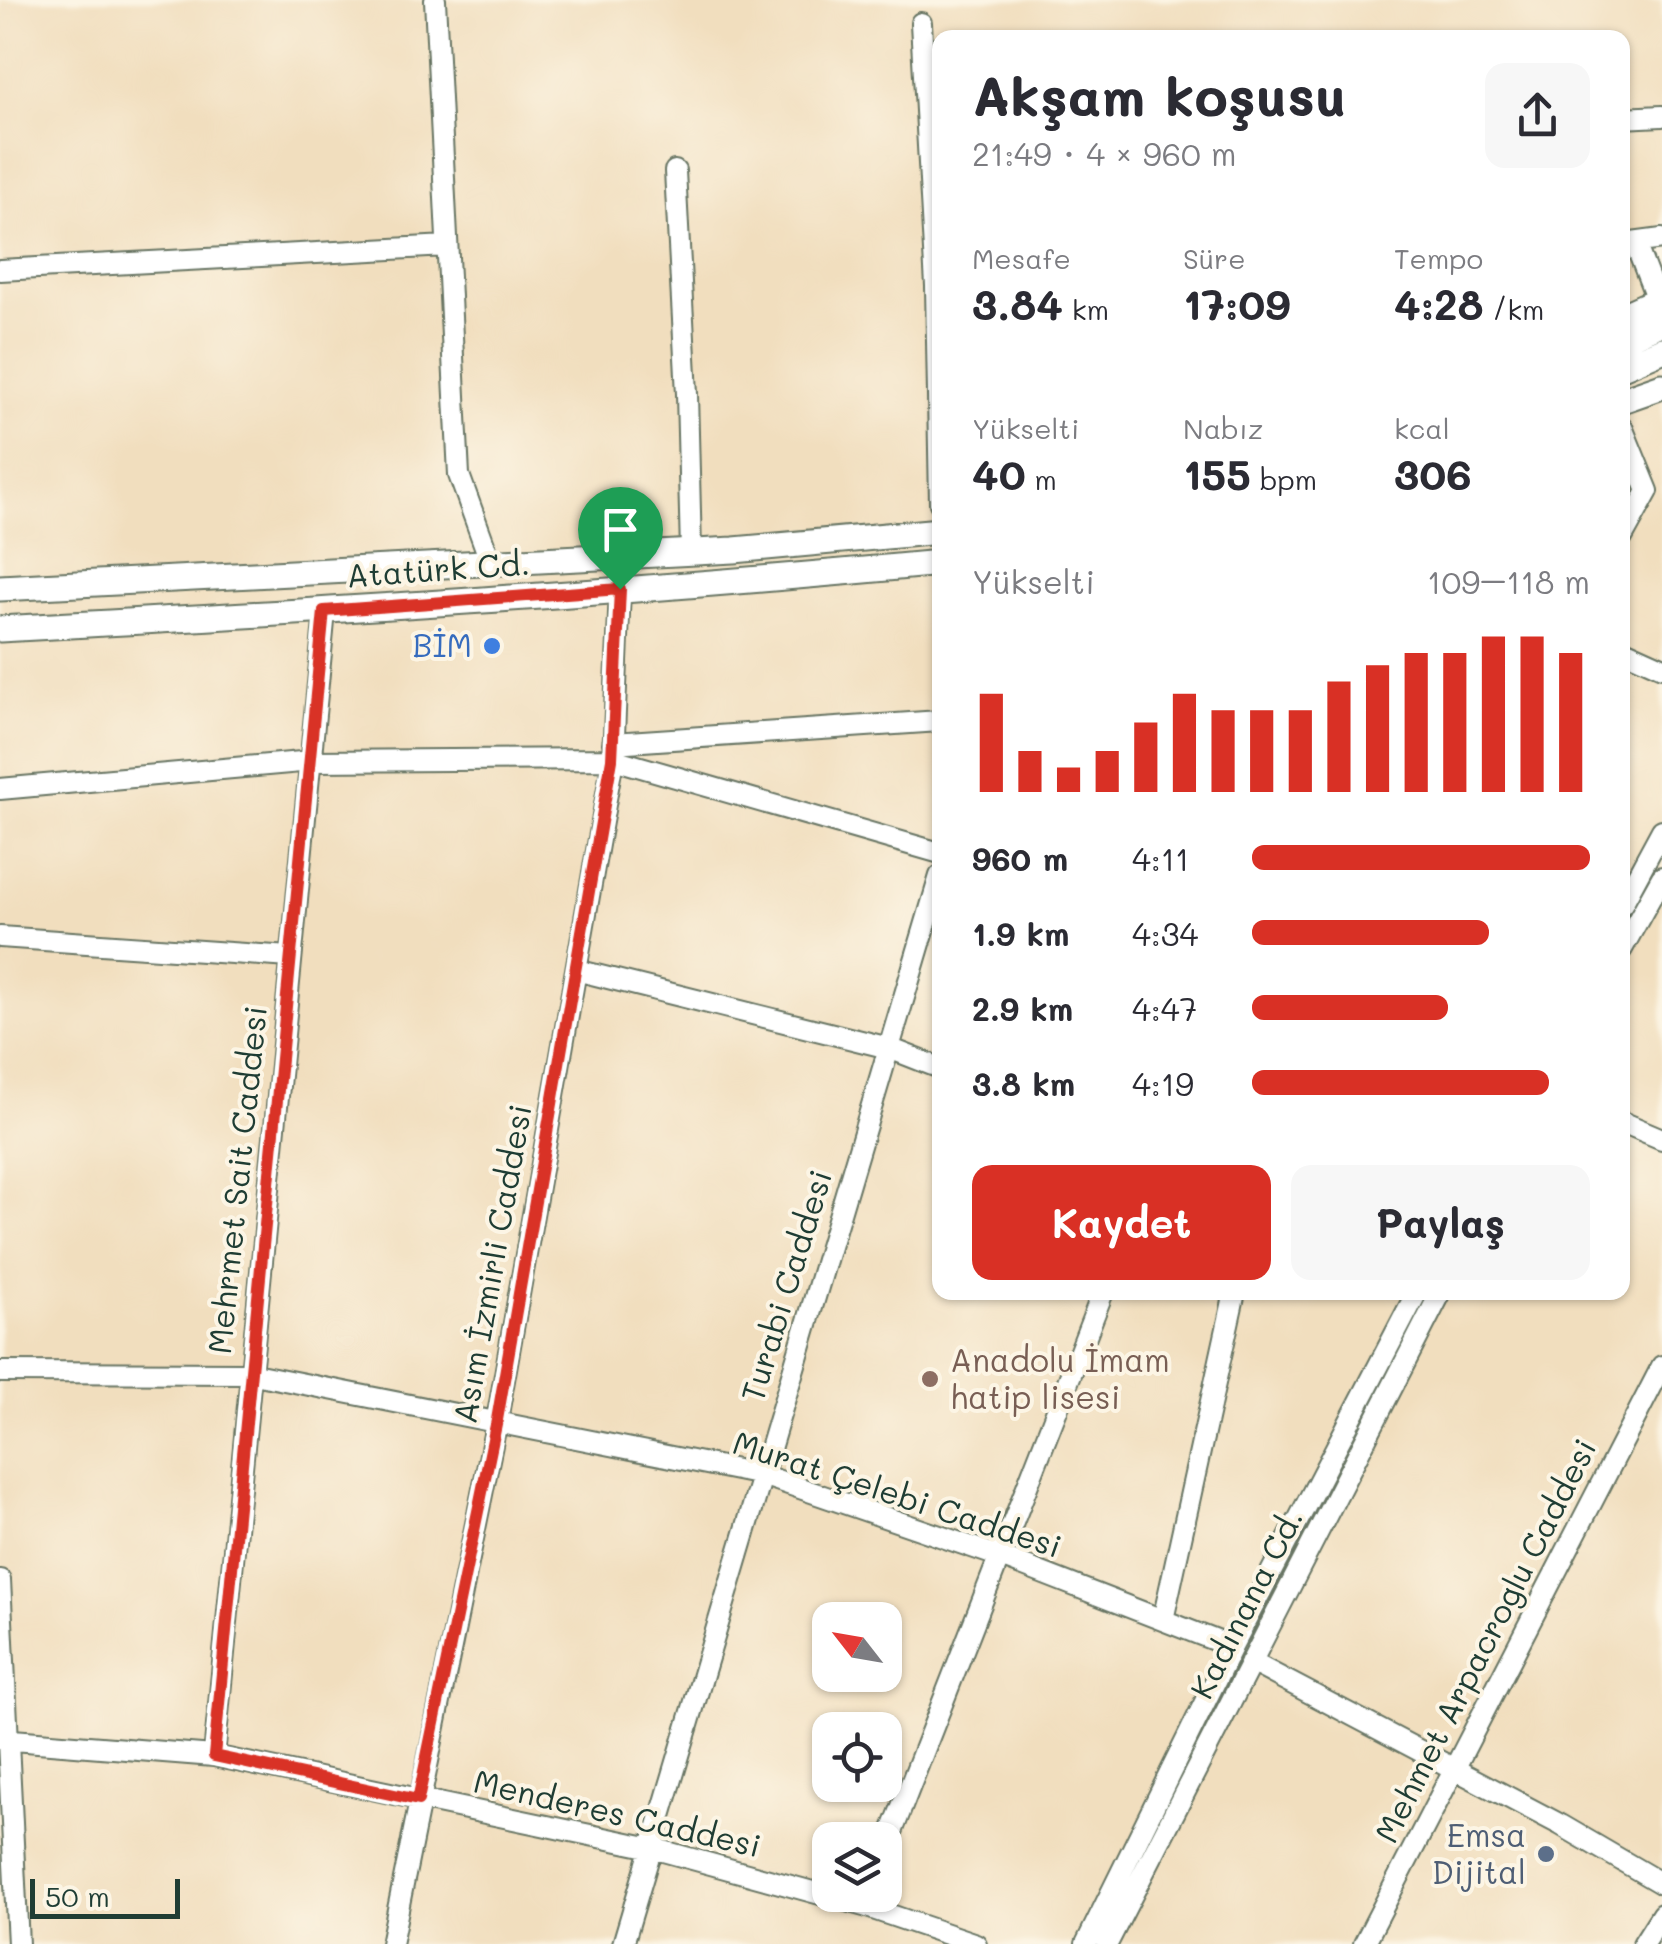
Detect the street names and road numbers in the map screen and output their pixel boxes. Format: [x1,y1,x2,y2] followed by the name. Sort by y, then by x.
[345,541,531,595] street label: Atatürk Cd.
[197,1004,275,1356] street label: Mehrmet Sait Caddesi
[442,1101,540,1426] street label: Asım İzmirli Caddesi
[730,1164,840,1406] street label: Turabi Caddesi
[728,1420,1067,1566] street label: Murat Çelebi Caddesi
[1364,1431,1605,1849] street label: Mehmet Arpacroglu Caddesi
[1179,1501,1311,1705] street label: Kadınana Cd.
[470,1759,765,1866] street label: Menderes Caddesi

